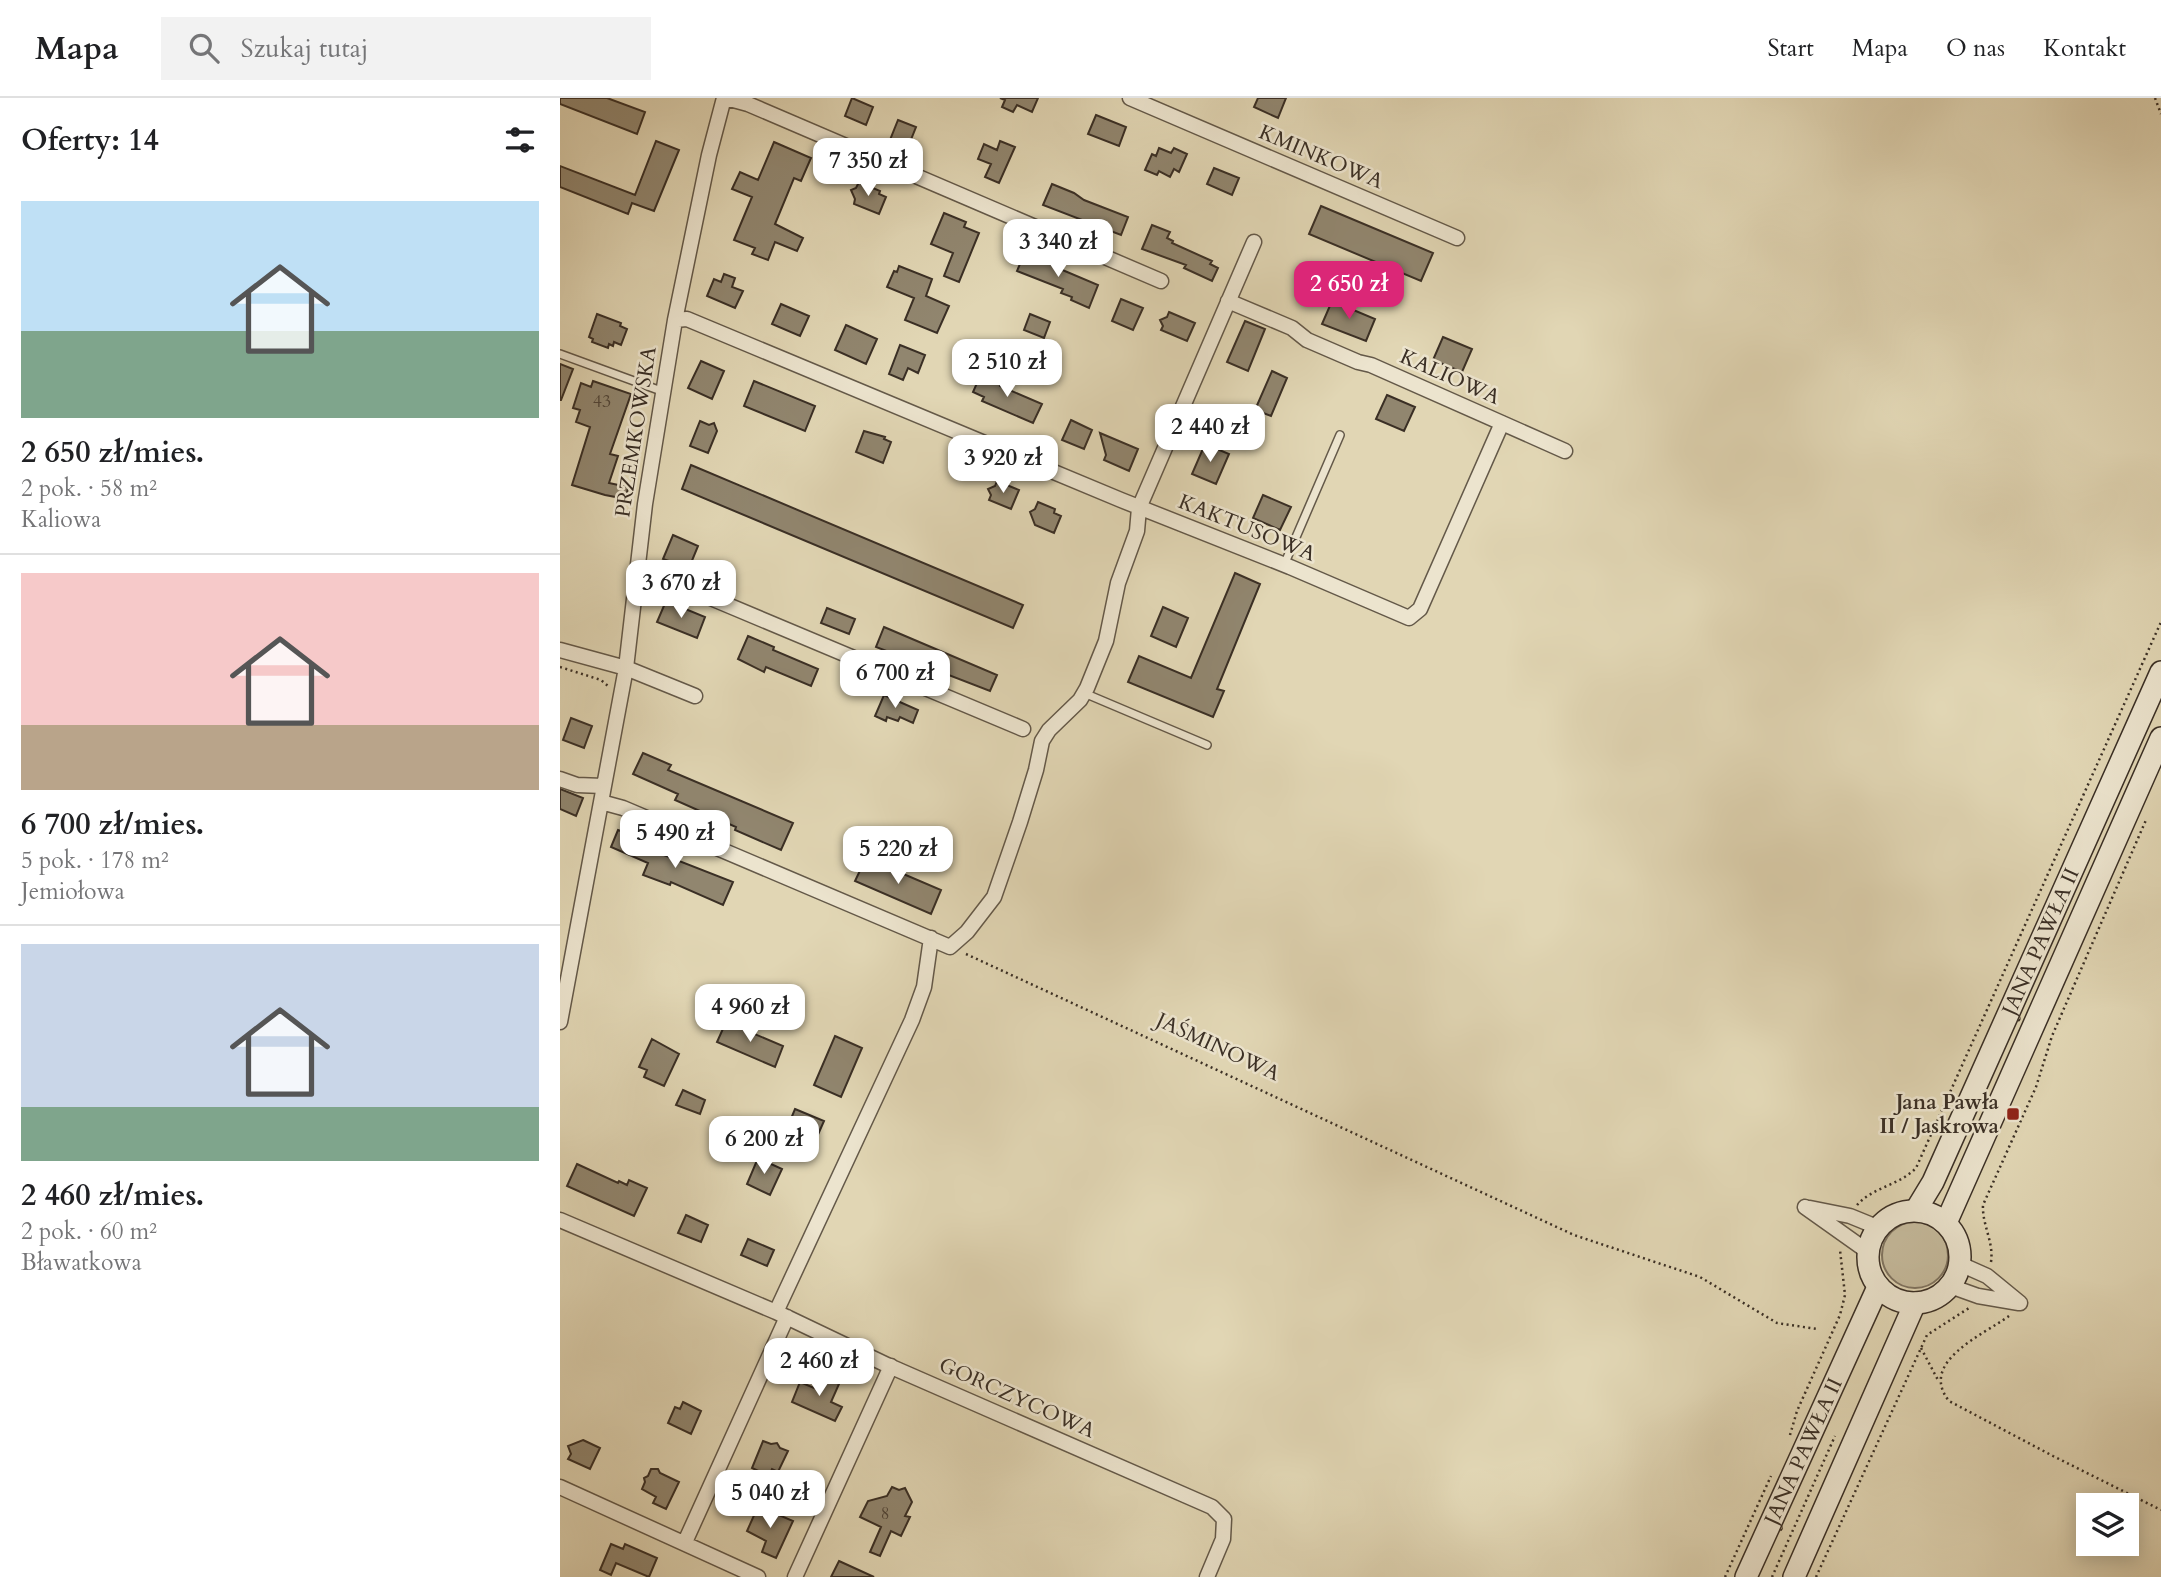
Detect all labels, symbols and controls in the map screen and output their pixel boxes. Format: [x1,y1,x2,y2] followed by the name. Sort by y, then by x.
[161,17,651,80] search box
[35,26,119,71] text: Mapa
[185,29,223,67] icon: search
[241,31,368,66] text: Szukaj tutaj
[1767,32,1814,65] text: Start
[1852,32,1908,65] text: Mapa
[1946,32,2005,65] text: O nas
[2043,32,2126,65] text: Kontakt
[1254,118,1388,196] street label: KMINKOWA
[21,120,159,161] text: Oferty: 14
[501,121,539,159] icon: filters
[796,139,940,198] pin: 7 350 zł
[829,145,907,176] text: 7 350 zł
[986,220,1130,279] pin: 3 340 zł
[1019,226,1097,257] text: 3 340 zł
[217,246,343,372] icon: home
[1277,262,1421,321] pin: 2 650 zł
[1310,268,1388,299] text: 2 650 zł
[935,340,1079,399] pin: 2 510 zł
[1395,342,1505,412] street label: KALIOWA
[608,344,664,520] street label: PRZEMKOWSKA
[968,346,1046,377] text: 2 510 zł
[593,389,611,414] house number: 43
[1138,404,1282,464] pin: 2 440 zł
[1171,411,1249,442] text: 2 440 zł
[21,432,204,473] text: 2 650 zł/mies.
[931,436,1075,495] pin: 3 920 zł
[964,442,1042,473] text: 3 920 zł
[21,473,157,504] text: 2 pok. · 58 m²
[1174,487,1320,569] street label: KAKTUSOWA
[21,504,101,535] text: Kaliowa
[609,560,753,620] pin: 3 670 zł
[642,567,720,598] text: 3 670 zł
[217,618,343,744] icon: home
[823,650,967,710] pin: 6 700 zł
[856,657,934,688] text: 6 700 zł
[21,804,204,845] text: 6 700 zł/mies.
[603,810,747,870] pin: 5 490 zł
[636,817,714,848] text: 5 490 zł
[826,826,970,886] pin: 5 220 zł
[859,833,937,864] text: 5 220 zł
[21,845,169,876] text: 5 pok. · 178 m²
[1994,863,2086,1023] street label: JANA PAWŁA II
[21,876,125,907] text: Jemiołowa
[678,984,822,1044] pin: 4 960 zł
[217,989,343,1115] icon: home
[711,991,789,1022] text: 4 960 zł
[1149,1003,1285,1088] street label: JAŚMINOWA
[1879,1088,2000,1141] place label: Jana Pawła II / Jaskrowa
[2005,1106,2021,1122] marker: Jana Pawła II / Jaskrowa
[692,1116,836,1176] pin: 6 200 zł
[725,1123,803,1154] text: 6 200 zł
[21,1175,204,1216] text: 2 460 zł/mies.
[21,1216,157,1247] text: 2 pok. · 60 m²
[21,1247,142,1278] text: Bławatkowa
[747,1338,891,1398] pin: 2 460 zł
[780,1345,858,1376] text: 2 460 zł
[934,1351,1100,1446] street label: GORCZYCOWA
[1756,1373,1849,1532] street label: JANA PAWŁA II
[698,1470,842,1530] pin: 5 040 zł
[731,1477,809,1508] text: 5 040 zł
[2076,1493,2139,1556] map controls
[2076,1493,2139,1556] button: layers
[880,1501,890,1526] house number: 8

